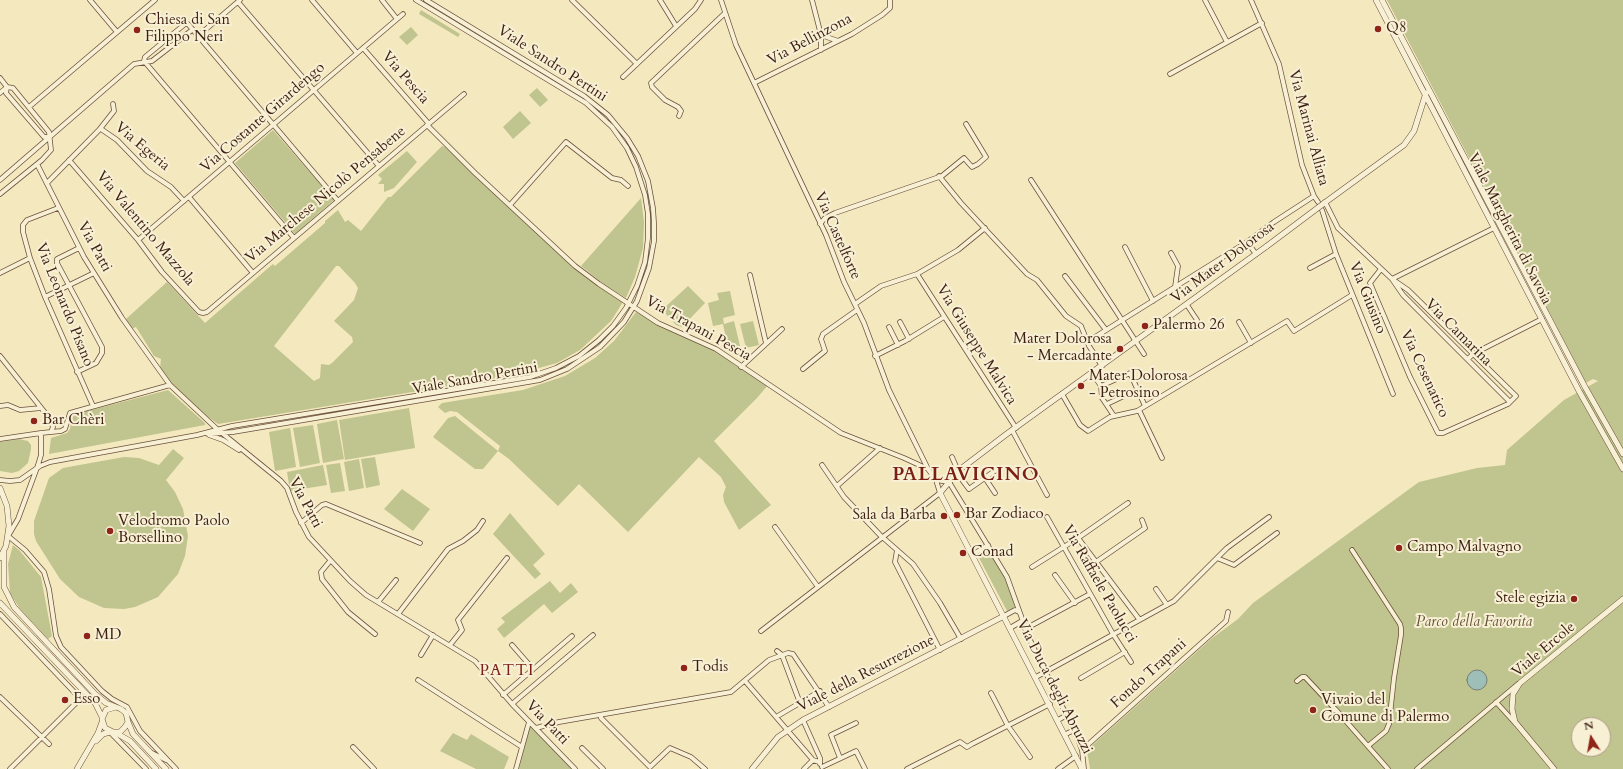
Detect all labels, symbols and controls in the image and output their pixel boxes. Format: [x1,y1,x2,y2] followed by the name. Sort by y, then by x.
[765,10,855,70] street label: Via Bellinzona
[145,12,230,47] place label: Chiesa di San Filippo Neri
[1386,20,1407,38] place label: Q8
[494,22,610,106] street label: Viale Sandro Pertini
[1373,24,1383,34] marker: Q8
[132,25,142,35] marker: Chiesa di San Filippo Neri
[377,48,433,108] street label: Via Pescia
[197,59,329,177] street label: Via Costante Girardengo
[1284,68,1332,188] street label: Via Marinai Alliata
[111,119,173,175] street label: Via Egeria
[242,123,410,267] street label: Via Marchese Nicolò Pensabene
[1463,150,1555,308] street label: Viale Margherita di Savoia
[92,168,198,290] street label: Via Valentino Mazzola
[810,190,864,282] street label: Via Castelforte
[1168,218,1278,308] street label: Via Mater Dolorosa
[73,219,115,275] street label: Via Patti
[31,241,97,369] street label: Via Leonardo Pisano
[1344,259,1390,337] street label: Via Giusino
[932,282,1020,408] street label: Via Giuseppe Malvica
[642,292,754,366] street label: Via Trapani Pescia
[1421,296,1495,370] street label: Via Camarina
[1153,317,1225,335] place label: Palermo 26
[1140,321,1150,331] marker: Palermo 26
[1396,327,1452,421] street label: Via Cesenatico
[1013,331,1112,366] place label: Mater Dolorosa - Mercadante
[1115,344,1125,354] marker: Mater Dolorosa - Mercadante
[411,359,539,399] street label: Viale Sandro Pertini
[1089,368,1188,403] place label: Mater Dolorosa - Petrosino
[1076,381,1086,391] marker: Mater Dolorosa - Petrosino
[42,412,104,430] place label: Bar Chèri
[29,416,39,426] marker: Bar Chèri
[892,465,1040,487] district label: PALLAVICINO
[284,475,326,531] street label: Via Patti
[965,506,1044,524] place label: Bar Zodiaco
[853,507,936,525] place label: Sala da Barba
[952,510,962,520] marker: Bar Zodiaco
[939,511,949,521] marker: Sala da Barba
[118,513,230,548] place label: Velodromo Paolo Borsellino
[1058,522,1140,646] street label: Via Raffaele Paolucci
[105,526,115,536] marker: Velodromo Paolo Borsellino
[1407,539,1521,557] place label: Campo Malvagno
[1394,543,1404,553] marker: Campo Malvagno
[971,544,1014,562] place label: Conad
[958,548,968,558] marker: Conad
[1495,590,1566,608] place label: Stele egizia
[1569,594,1579,604] marker: Stele egizia
[1416,614,1532,632] park label: Parco della Favorita
[1012,617,1096,757] street label: Via Duca degli Abruzzi
[1509,618,1579,682] street label: Viale Ercole
[95,627,121,645] place label: MD
[82,631,92,641] marker: MD
[794,632,938,716] street label: Viale della Resurrezione
[1108,635,1190,713] street label: Fondo Trapani
[692,659,728,677] place label: Todis
[480,661,534,681] district label: PATTI
[679,663,689,673] marker: Todis
[73,691,100,709] place label: Esso
[1321,692,1449,727] place label: Vivaio del Comune di Palermo
[60,695,70,705] marker: Esso
[521,697,573,749] street label: Via Patti
[1308,705,1318,715] marker: Vivaio del Comune di Palermo
[1571,717,1611,757] north arrow
[1583,717,1595,734] text: N

